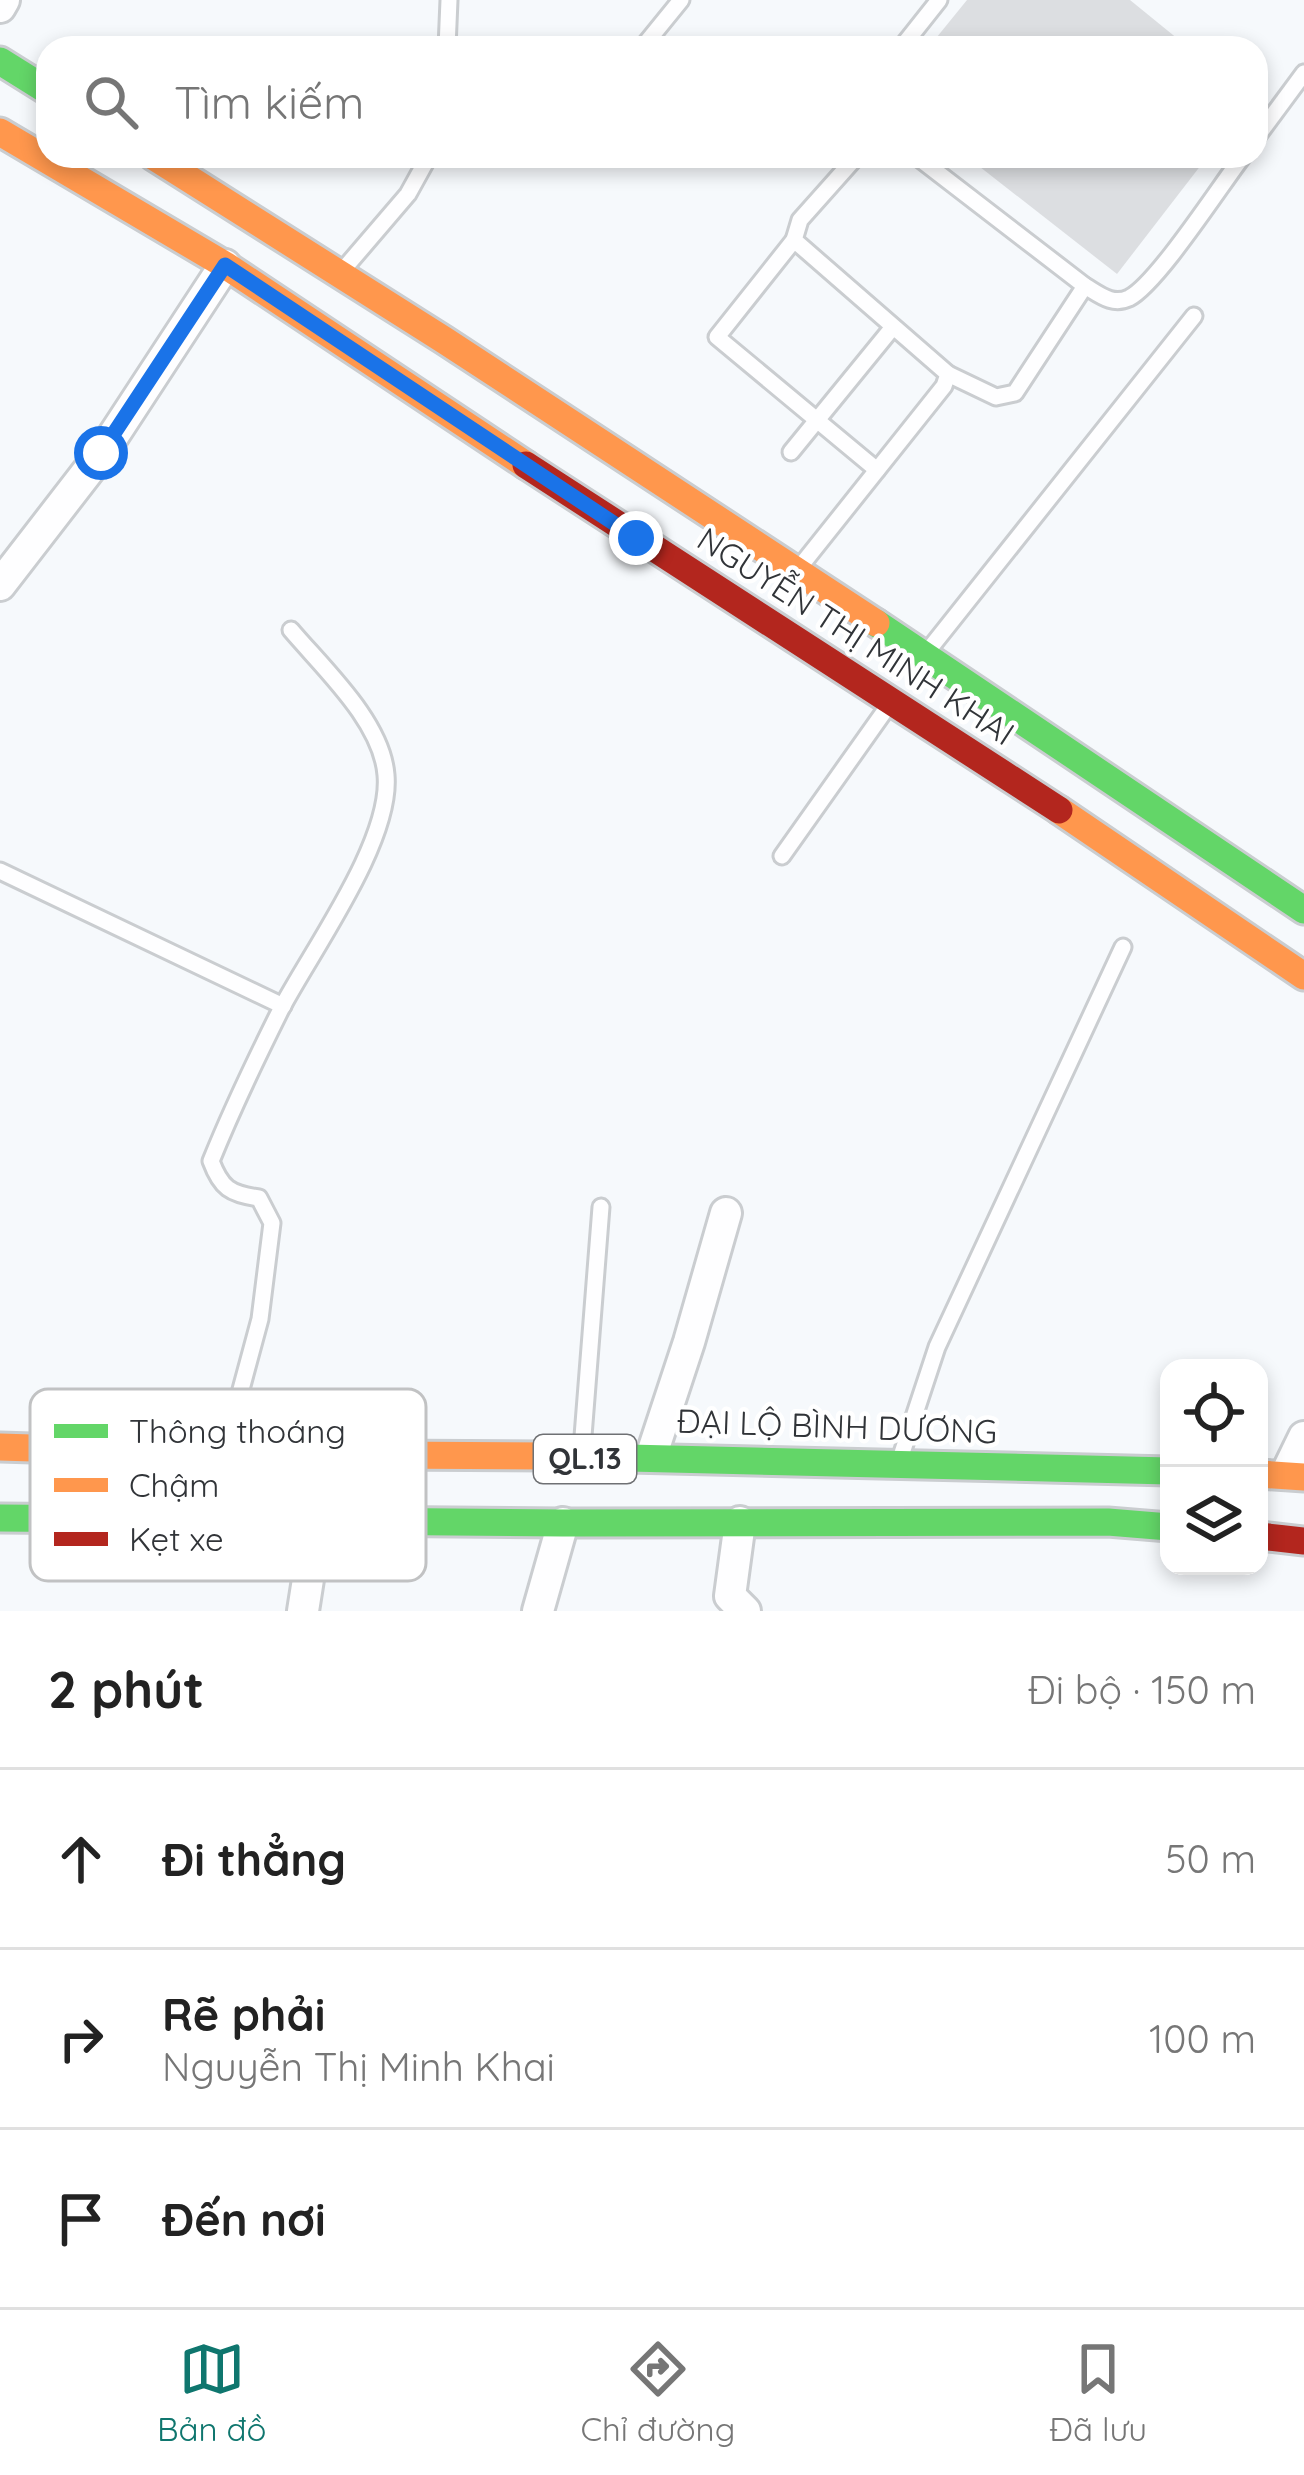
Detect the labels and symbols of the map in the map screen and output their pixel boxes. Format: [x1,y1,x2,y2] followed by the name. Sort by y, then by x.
[74,426,128,480] route start
[609,511,663,565] route end
[690,518,1022,753] street label: NGUYỄN THỊ MINH KHAI
[30,1389,426,1581] legend
[676,1399,998,1452] street label: ĐẠI LỘ BÌNH DƯƠNG
[129,1410,346,1451] text: Thông thoáng
[534,1435,636,1483] road number: QL.13
[129,1464,219,1505] text: Chậm
[129,1518,224,1559] text: Kẹt xe

